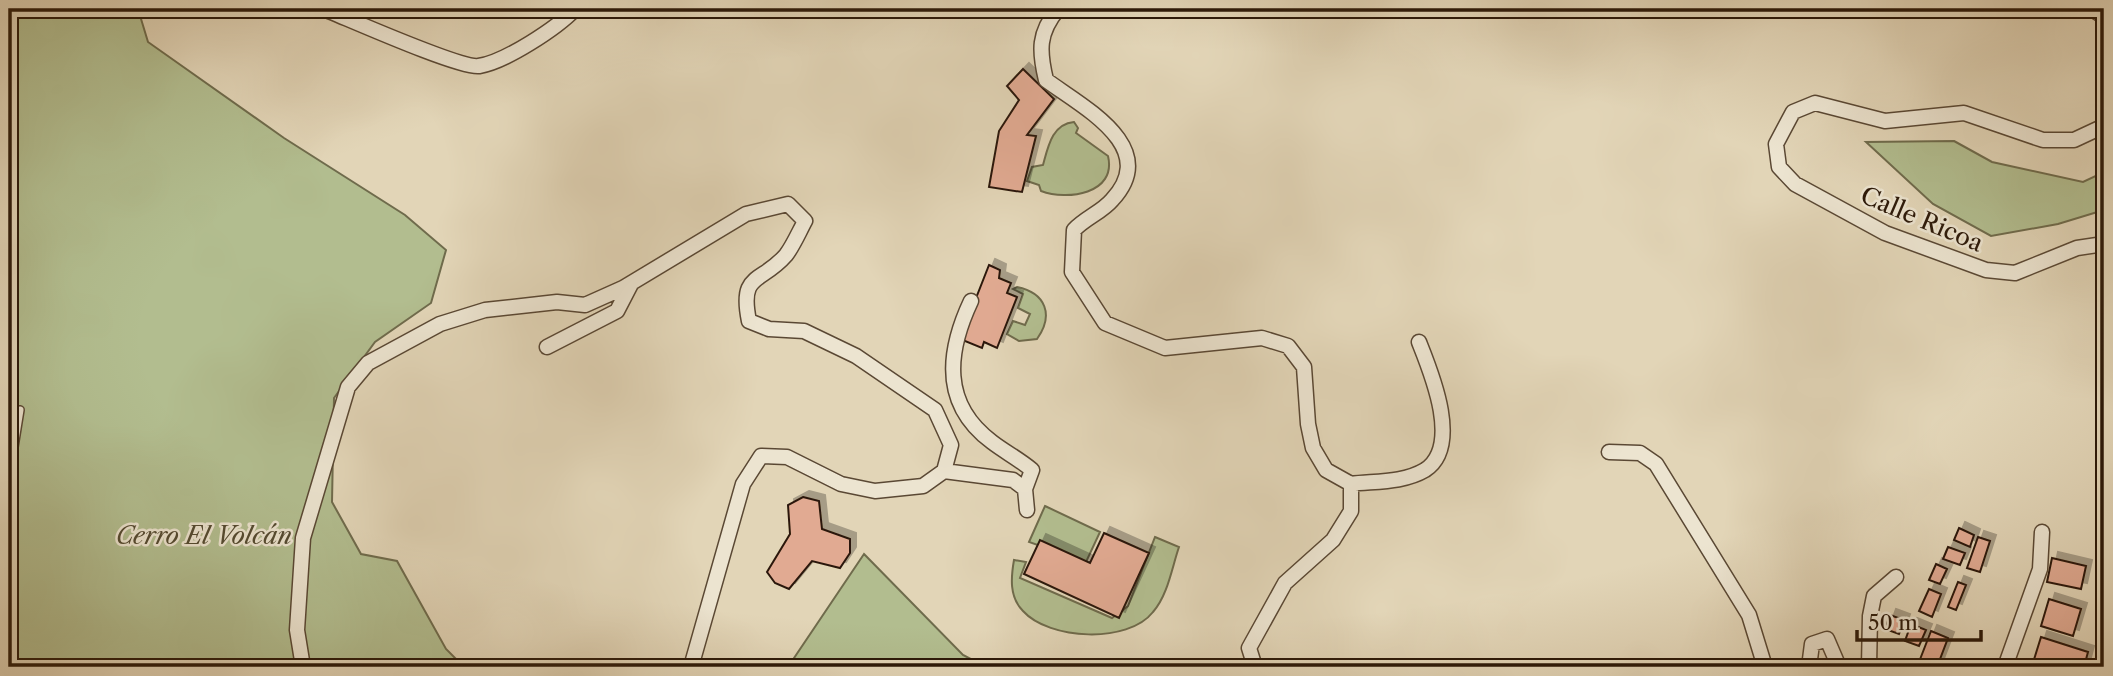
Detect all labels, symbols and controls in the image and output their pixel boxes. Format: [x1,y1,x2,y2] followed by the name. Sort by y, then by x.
[1856,180,1988,258] street label: Calle Ricoa
[116,521,292,550] park label: Cerro El Volcán
[1857,599,1982,643] scale bar
[1868,610,1918,635] text: 50 m

